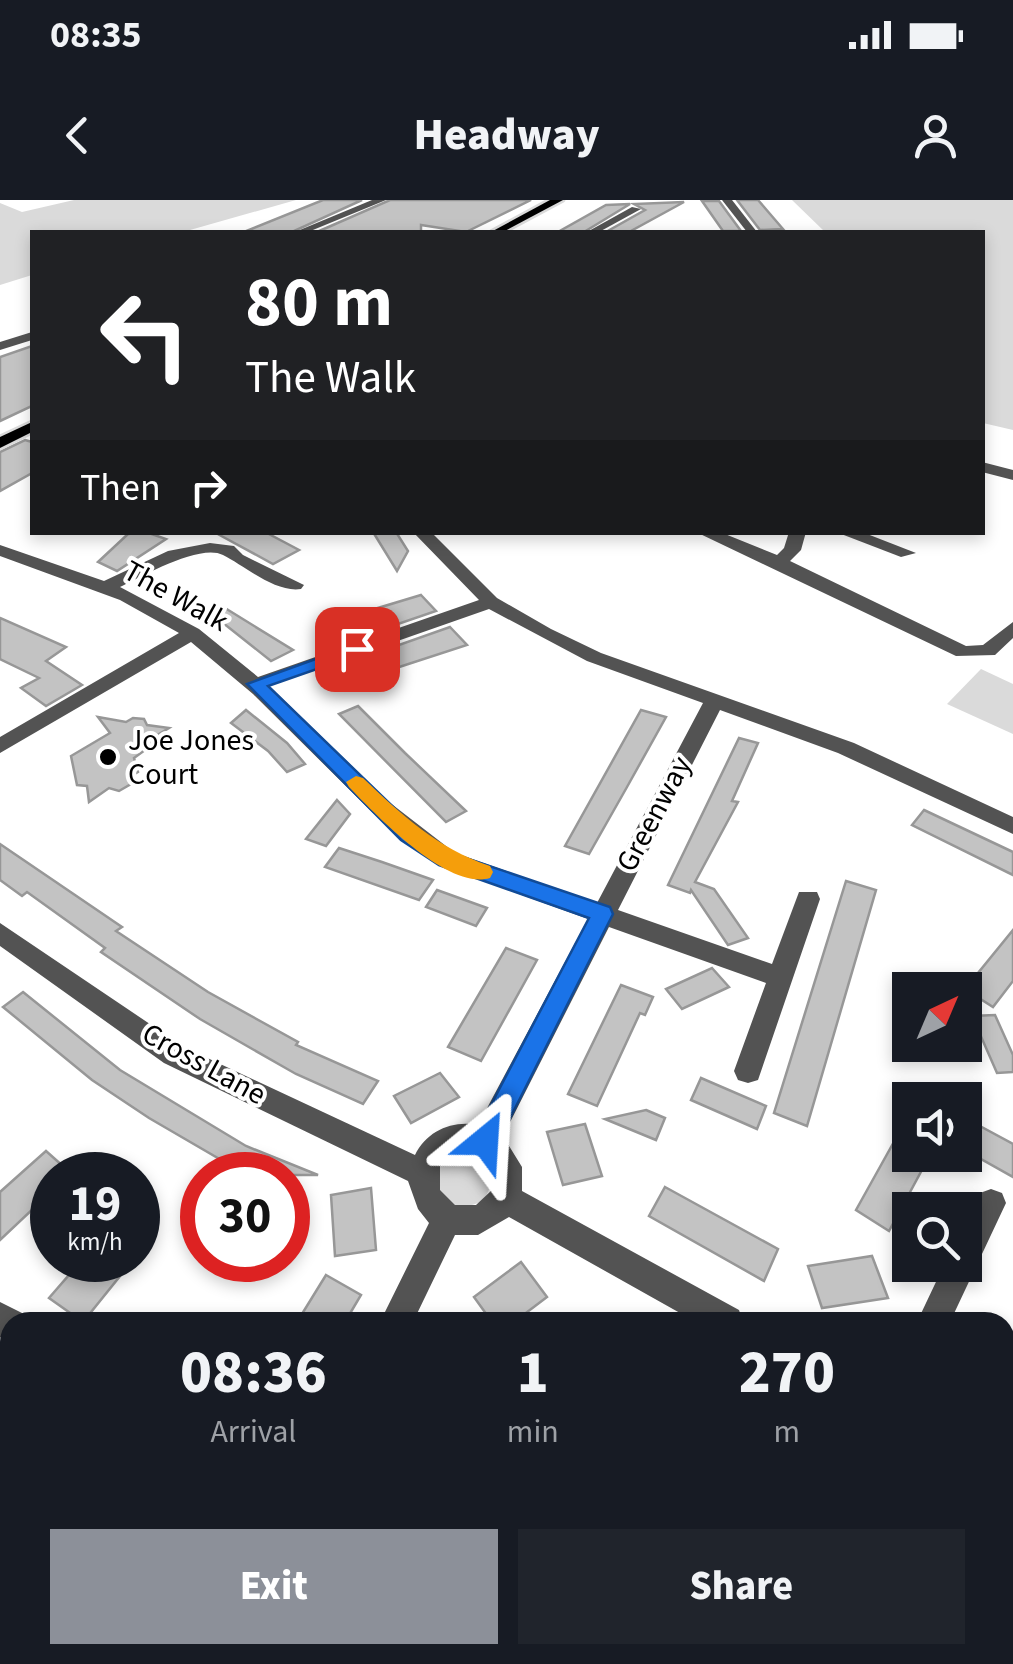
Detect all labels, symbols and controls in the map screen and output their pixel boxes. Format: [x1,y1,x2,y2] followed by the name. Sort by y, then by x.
[50,8,142,62] text: 08:35
[413,103,600,167] text: Headway
[50,108,105,163] icon: back
[908,108,963,163] icon: person
[245,253,393,353] text: 80 m
[80,270,210,400] icon: left
[245,346,416,410] text: The Walk
[181,460,236,515] icon: right
[80,461,161,515] text: Then
[116,550,236,643] street label: The Walk
[315,607,400,692] pin
[330,622,385,677] icon: arrive
[128,719,254,796] place label: Joe Jones Court
[97,746,119,768] marker: Joe Jones Court
[606,749,702,879] street label: Greenway
[892,972,982,1062] north arrow
[892,972,982,1282] map controls
[134,1012,274,1116] street label: Cross Lane
[892,1082,982,1172] button: sound
[433,1089,537,1193] position arrow
[180,1152,310,1282] speed limit sign: 30
[69,1169,121,1240] text: 19
[892,1192,982,1282] button: search
[67,1224,123,1260] text: km/h
[180,1331,327,1416] text: 08:36
[517,1331,549,1416] text: 1
[739,1331,835,1416] text: 270
[210,1409,296,1455] text: Arrival
[507,1409,559,1455] text: min
[774,1409,800,1455] text: m
[50,1529,498,1644] button: Exit
[518,1529,965,1644] button: Share

